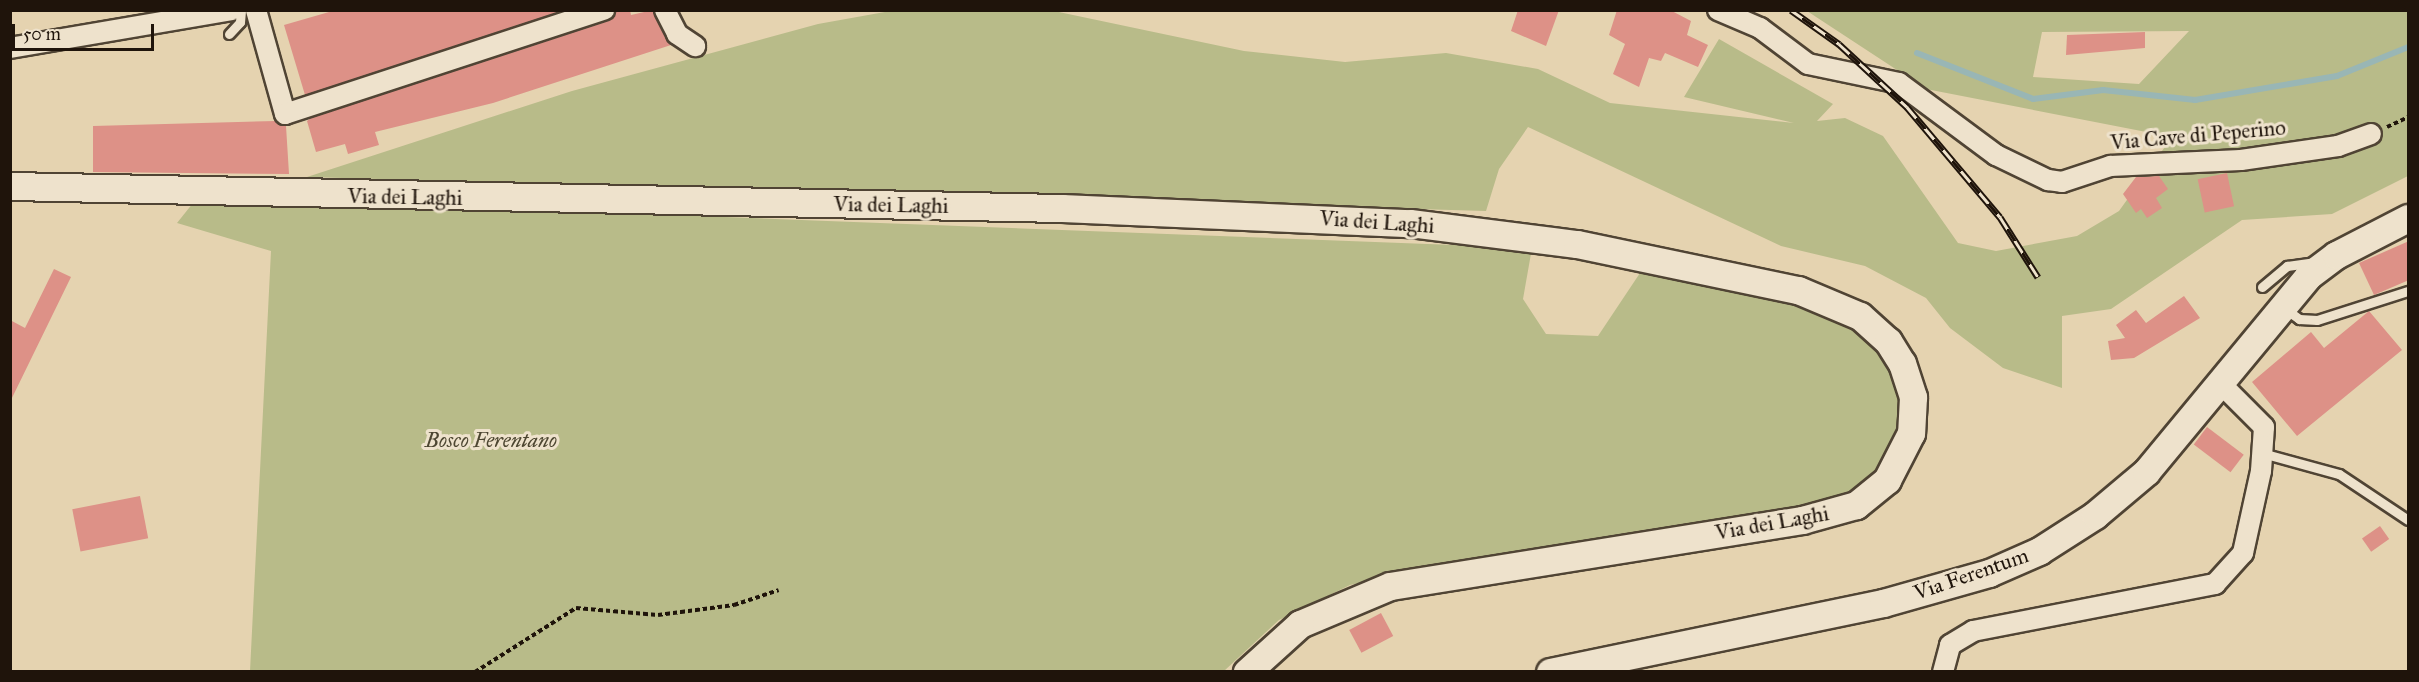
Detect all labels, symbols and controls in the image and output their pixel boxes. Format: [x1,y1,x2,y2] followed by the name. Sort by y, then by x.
[15,12,158,50] scale bar
[23,23,61,45] text: 50 m
[2109,115,2287,155] street label: Via Cave di Peperino
[347,183,463,211] street label: Via dei Laghi
[833,191,949,219] street label: Via dei Laghi
[1319,205,1435,239] street label: Via dei Laghi
[425,427,557,453] park label: Bosco Ferentano
[1713,501,1831,545] street label: Via dei Laghi
[1910,543,2032,605] street label: Via Ferentum

